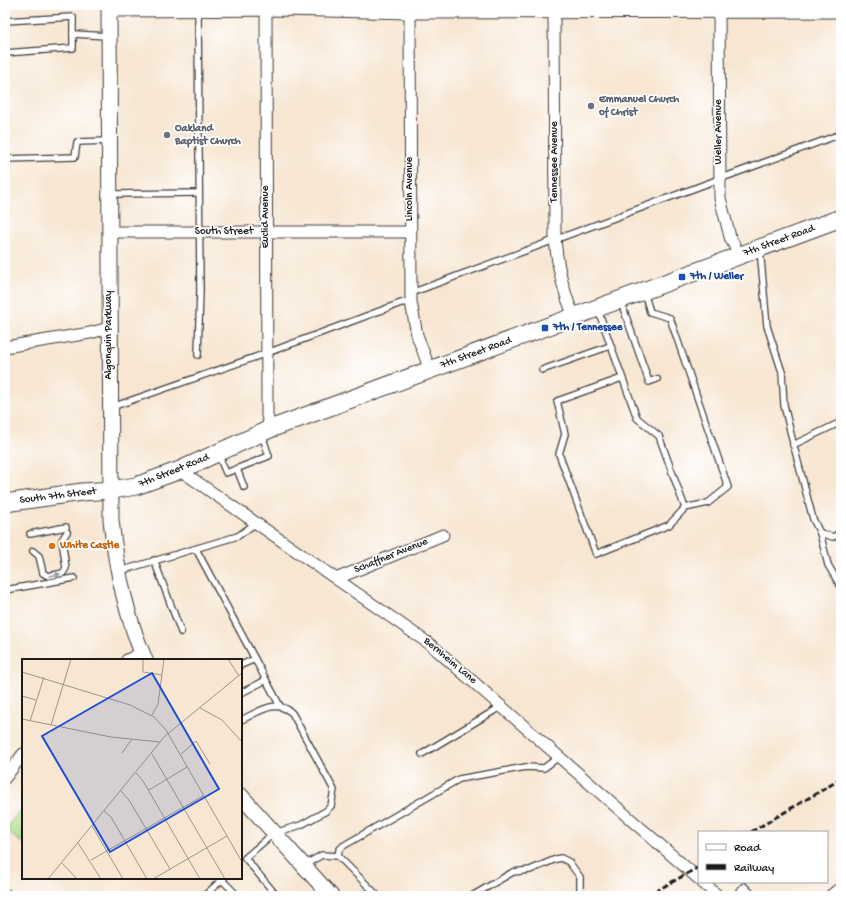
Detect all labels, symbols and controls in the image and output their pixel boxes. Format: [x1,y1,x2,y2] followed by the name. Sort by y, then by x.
[598,94,679,119] place label: Emmanuel Church of Christ
[713,99,725,165] street label: Weller Avenue
[586,101,596,111] marker: Emmanuel Church of Christ
[549,121,561,204] street label: Tennessee Avenue
[174,123,241,148] place label: Oakland Baptist Church
[162,130,172,140] marker: Oakland Baptist Church
[404,156,416,221] street label: Lincoln Avenue
[260,185,272,248] street label: Euclid Avenue
[741,222,818,260] street label: 7th Street Road
[195,226,255,238] street label: South Street
[689,270,745,283] place label: 7th / Weller
[677,272,687,282] marker: 7th / Weller
[103,290,115,380] street label: Algonquin Parkway
[552,321,624,334] place label: 7th / Tennessee
[540,323,550,333] marker: 7th / Tennessee
[438,334,515,372] street label: 7th Street Road
[136,451,212,491] street label: 7th Street Road
[19,485,98,507] street label: South 7th Street
[352,535,430,576] street label: Schaffner Avenue
[59,539,120,552] place label: White Castle
[47,541,57,551] marker: White Castle
[49,571,62,577] one-way arrow
[420,635,479,687] street label: Bernheim Lane
[22,659,242,879] inset map
[698,831,828,883] legend
[734,842,761,856] text: Road
[734,862,774,876] text: Railway

